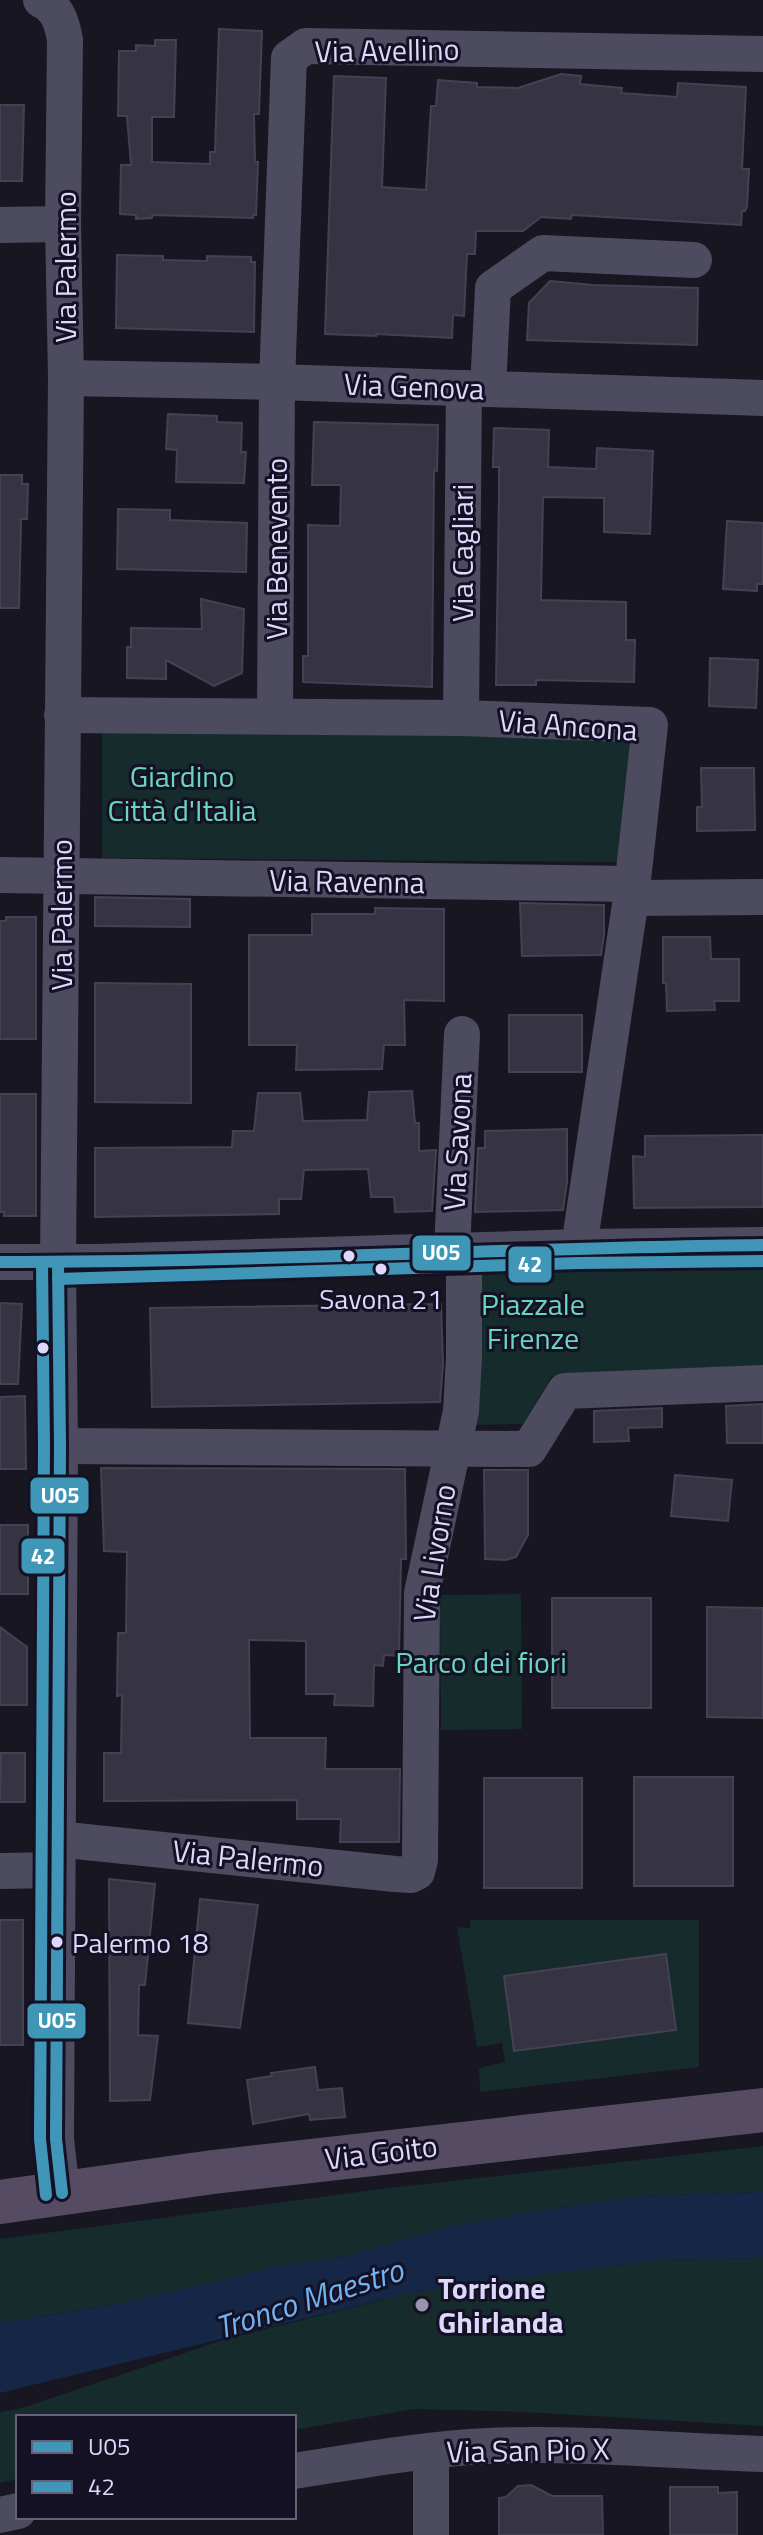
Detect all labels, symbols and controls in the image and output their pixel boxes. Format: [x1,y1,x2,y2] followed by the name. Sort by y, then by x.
[314,26,460,74] street label: Via Avellino
[42,191,88,343] street label: Via Palermo
[343,361,485,411] street label: Via Genova
[253,458,299,640] street label: Via Benevento
[439,484,485,622] street label: Via Cagliari
[497,697,639,753] street label: Via Ancona
[107,753,257,833] park label: Giardino Città d'Italia
[38,839,84,991] street label: Via Palermo
[269,857,425,905] street label: Via Ravenna
[430,1072,484,1212] street label: Via Savona
[411,1234,472,1272] line badge: U05
[421,1235,461,1269] text: U05
[507,1245,553,1284] line badge: 42
[518,1247,542,1281] text: 42
[341,1248,357,1264] unlabelled marker
[373,1261,389,1277] marker: Savona 21
[319,1277,443,1320] place label: Savona 21
[481,1281,585,1361] park label: Piazzale Firenze
[35,1340,51,1356] unlabelled marker
[29,1476,90,1515] line badge: U05
[40,1478,80,1512] text: U05
[400,1481,468,1625] street label: Via Livorno
[20,1537,66,1575] line badge: 42
[31,1539,55,1573] text: 42
[395,1639,567,1685] park label: Parco dei fiori
[170,1827,326,1889] street label: Via Palermo
[72,1921,209,1964] place label: Palermo 18
[49,1934,65,1950] marker: Palermo 18
[26,2002,87,2040] line badge: U05
[37,2003,77,2037] text: U05
[322,2122,440,2182] street label: Via Goito
[209,2245,410,2351] water label: Tronco Maestro
[438,2265,564,2345] place label: Torrione Ghirlanda
[413,2296,431,2314] marker: Torrione Ghirlanda
[16,2415,296,2519] legend
[446,2426,610,2474] street label: Via San Pio X
[88,2428,130,2464] text: U05
[88,2468,115,2504] text: 42

